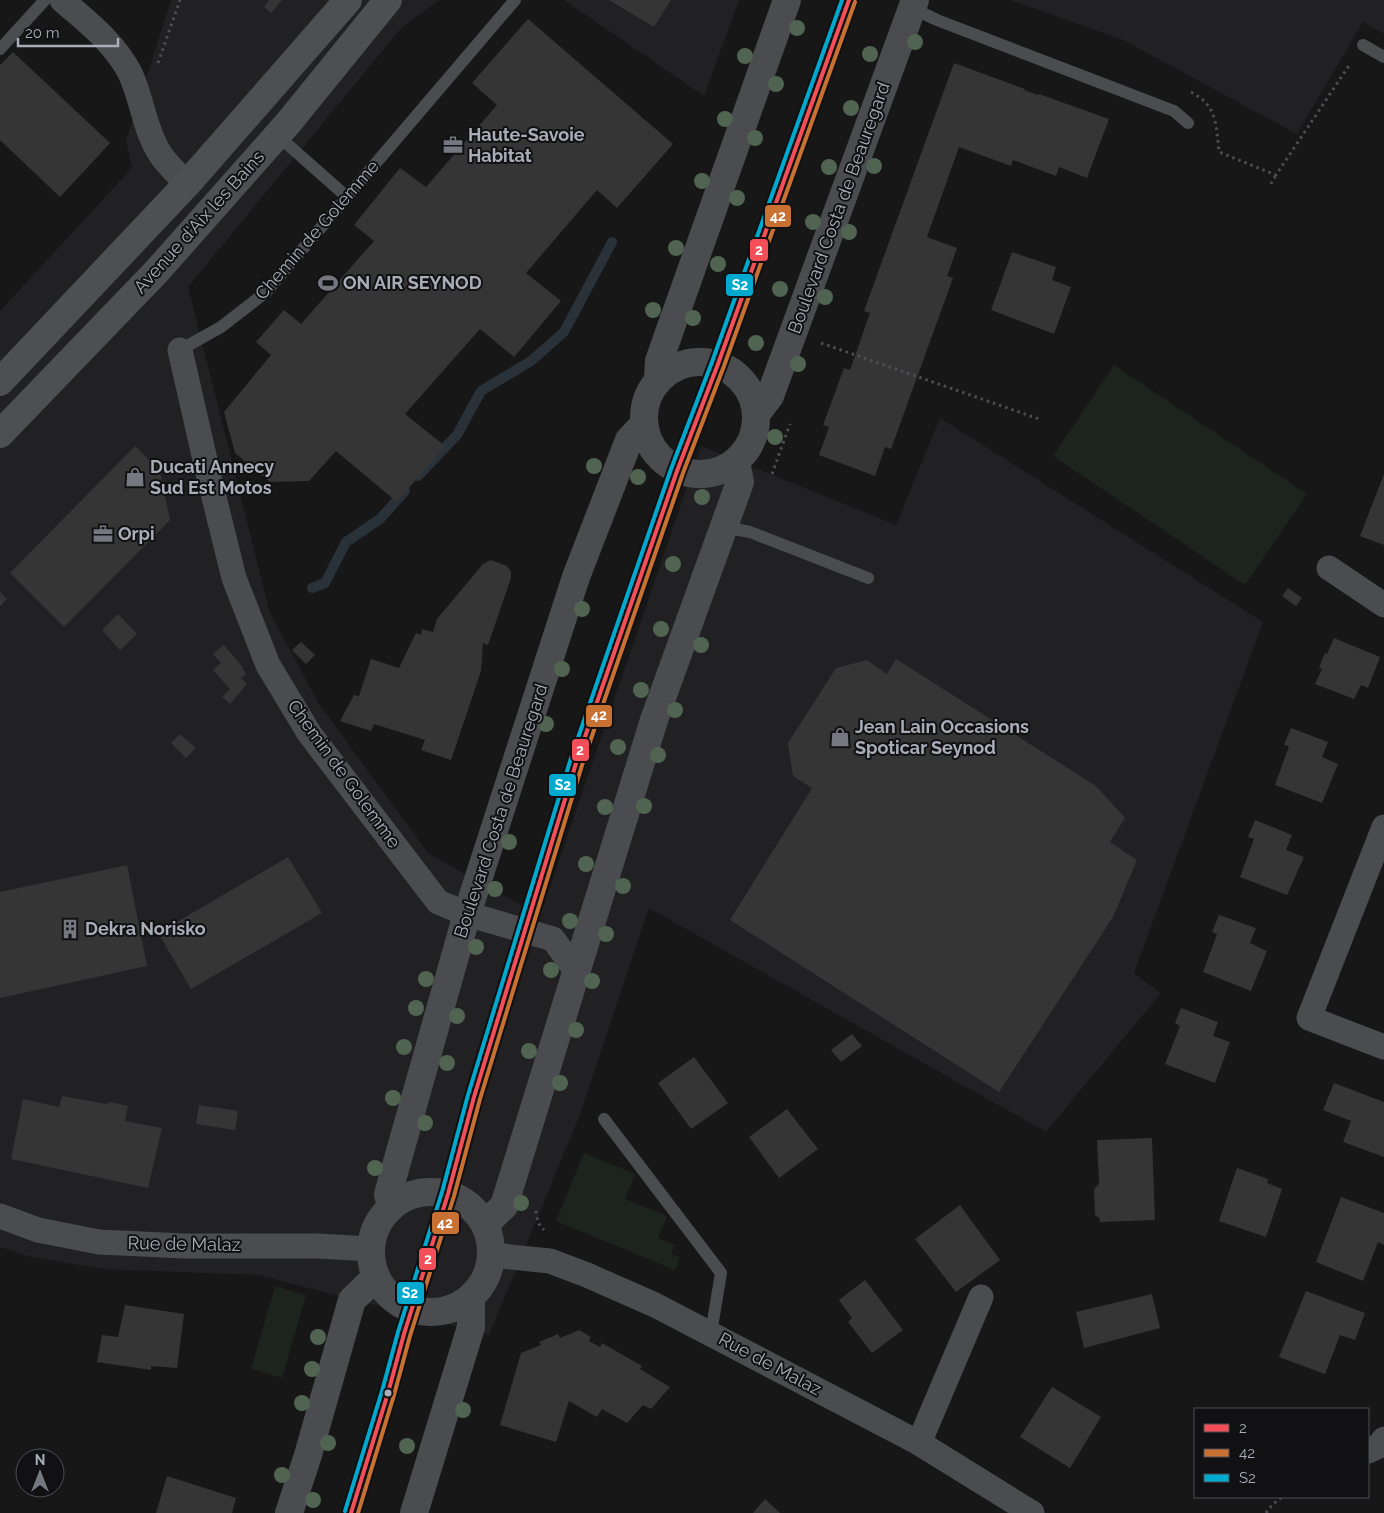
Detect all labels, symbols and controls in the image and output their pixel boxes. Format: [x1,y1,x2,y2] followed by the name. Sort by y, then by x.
[18,15,118,47] scale bar
[25,24,60,42] text: 20 m
[783,79,894,336] street label: Boulevard Costa de Beauregard
[468,124,585,166] place label: Haute-Savoie Habitat
[442,134,464,156] office icon: Haute-Savoie Habitat
[129,146,268,297] street label: Avenue d'Aix les Bains
[250,155,383,304] street label: Chemin de Golemme
[764,204,792,228] line badge: 42
[770,208,786,224] text: 42
[749,238,769,262] line badge: 2
[755,242,763,258] text: 2
[317,272,339,294] sports icon: ON AIR SEYNOD
[343,272,482,293] place label: ON AIR SEYNOD
[725,273,754,297] line badge: S2
[732,277,748,293] text: S2
[150,456,274,498] place label: Ducati Annecy Sud Est Motos
[124,466,146,488] shop icon: Ducati Annecy Sud Est Motos
[92,523,114,545] office icon: Orpi
[118,523,155,544] place label: Orpi
[449,681,552,941] street label: Boulevard Costa de Beauregard
[284,696,405,852] street label: Chemin de Golemme
[585,704,613,728] line badge: 42
[591,707,607,723] text: 42
[855,716,1029,758] place label: Jean Lain Occasions Spoticar Seynod
[829,726,851,748] shop icon: Jean Lain Occasions Spoticar Seynod
[571,738,590,762] line badge: 2
[576,742,584,758] text: 2
[548,773,577,797] line badge: S2
[555,777,571,793] text: S2
[59,918,81,940] building icon: Dekra Norisko
[85,918,206,939] place label: Dekra Norisko
[431,1211,460,1235] line badge: 42
[437,1215,453,1231] text: 42
[127,1232,241,1255] street label: Rue de Malaz
[418,1247,437,1271] line badge: 2
[424,1251,432,1267] text: 2
[396,1281,425,1305] line badge: S2
[402,1285,418,1301] text: S2
[715,1328,825,1399] street label: Rue de Malaz
[383,1388,393,1398] unlabelled marker
[1194,1408,1369,1498] legend
[1239,1419,1247,1437] text: 2
[1239,1444,1255,1462] text: 42
[15,1448,65,1498] north arrow
[35,1452,45,1468] text: N
[1239,1469,1256,1487] text: S2

